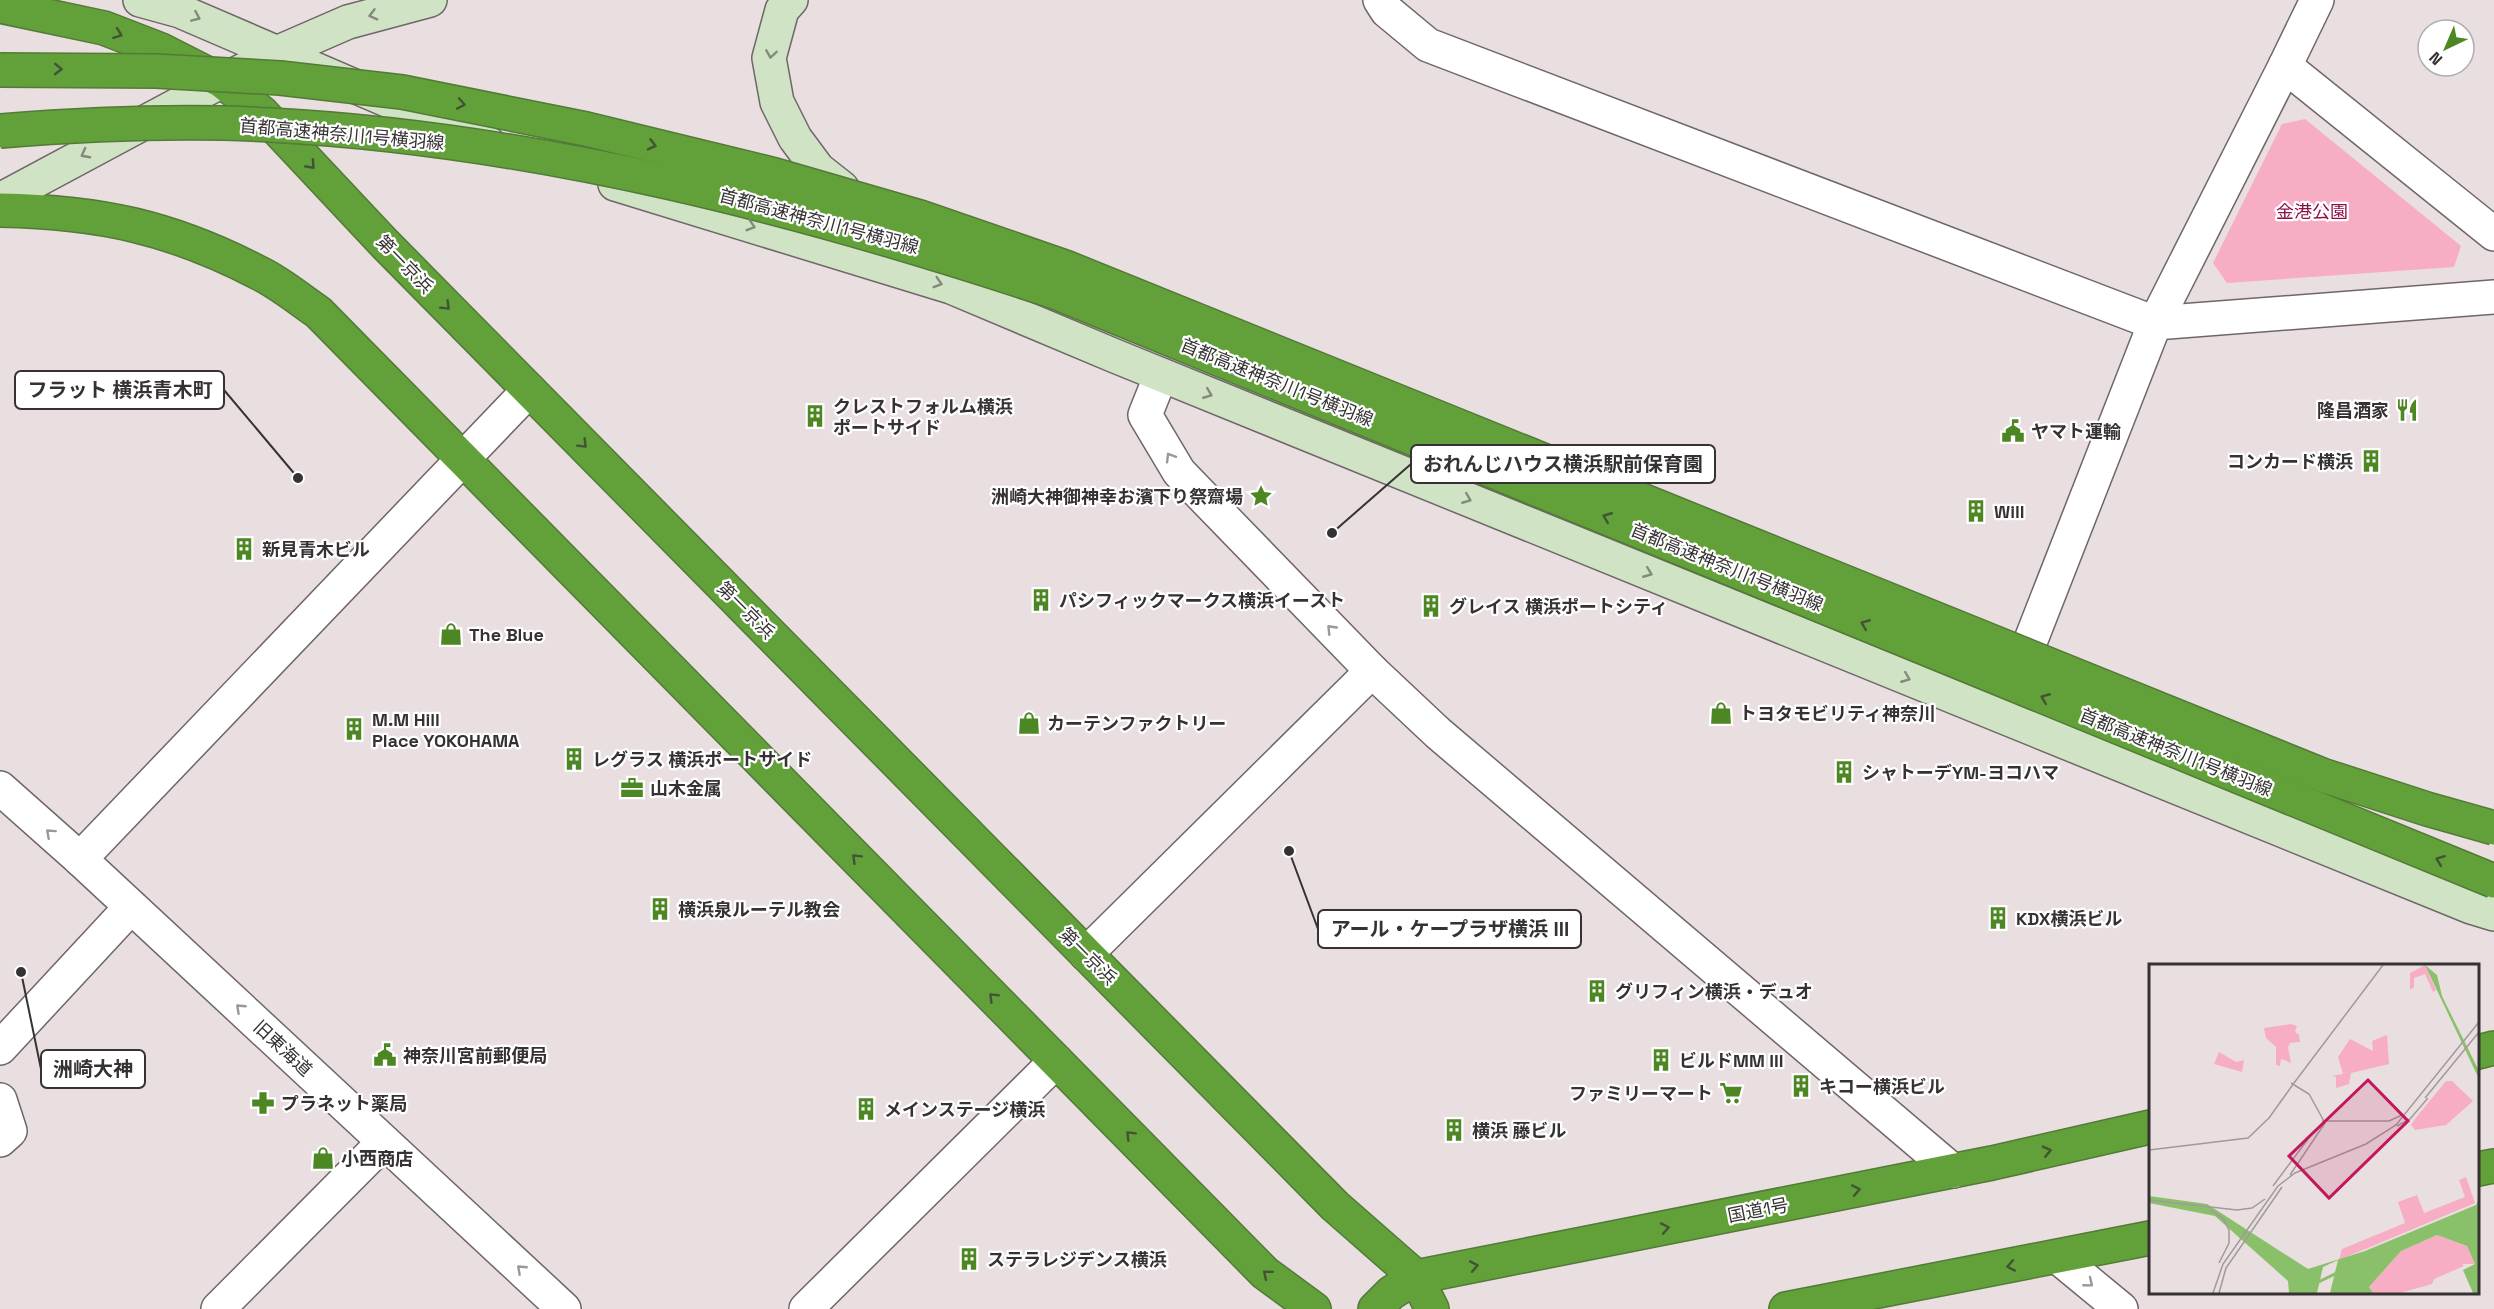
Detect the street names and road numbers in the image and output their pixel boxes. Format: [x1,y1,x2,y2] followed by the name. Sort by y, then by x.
[239,114,445,154] street label: 首都高速神奈川1号横羽線
[717,183,921,259] street label: 首都高速神奈川1号横羽線
[372,230,438,298] street label: 第一京浜
[1177,333,1377,431] street label: 首都高速神奈川1号横羽線
[1627,518,1827,616] street label: 首都高速神奈川1号横羽線
[712,576,780,644] street label: 第一京浜
[2076,703,2276,801] street label: 首都高速神奈川1号横羽線
[1054,922,1122,990] street label: 第一京浜
[249,1015,317,1081] street label: 旧東海道
[1726,1193,1790,1227] street label: 国道1号

